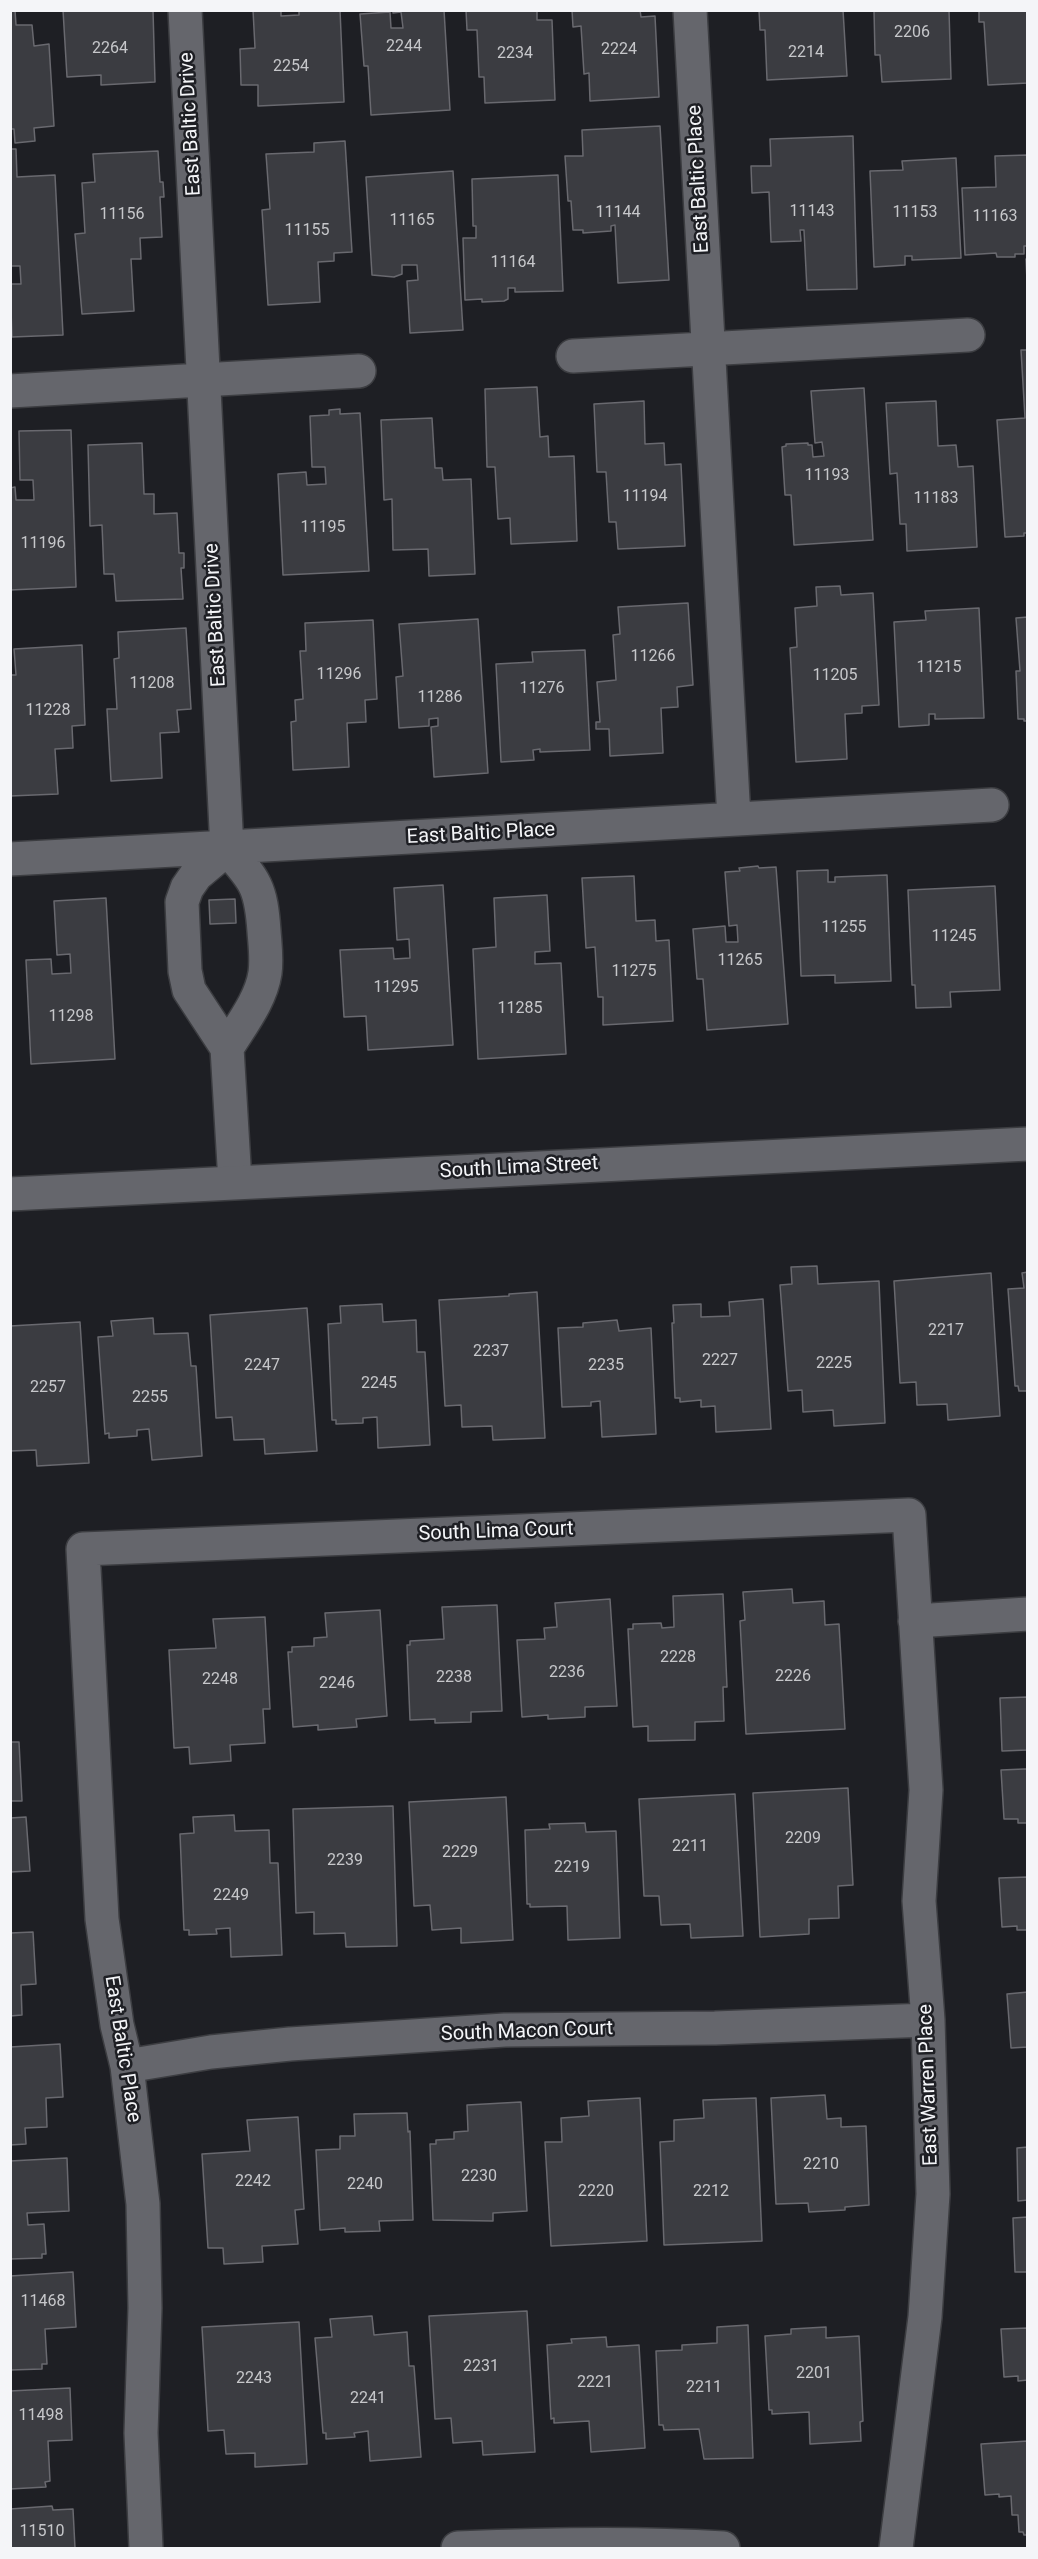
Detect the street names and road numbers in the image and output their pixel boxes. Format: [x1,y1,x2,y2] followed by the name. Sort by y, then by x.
[175,51,207,197] street label: East Baltic Drive
[683,104,715,254] street label: East Baltic Place
[200,542,232,688] street label: East Baltic Drive
[406,818,556,850] street label: East Baltic Place
[439,1152,599,1184] street label: South Lima Street
[418,1517,574,1547] street label: South Lima Court
[99,1974,145,2124] street label: East Baltic Place
[914,2004,944,2166] street label: East Warren Place
[440,2017,614,2047] street label: South Macon Court

